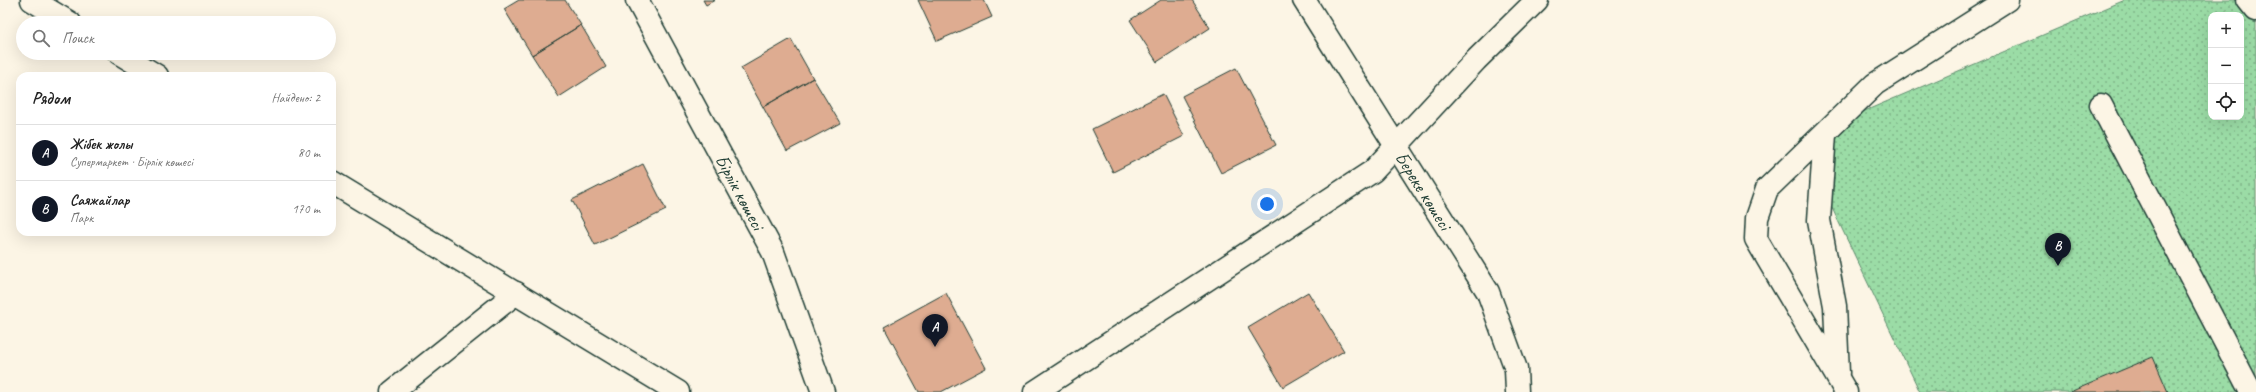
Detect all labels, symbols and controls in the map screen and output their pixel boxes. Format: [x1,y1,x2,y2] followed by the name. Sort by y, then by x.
[2208,12,2244,120] map controls
[2208,12,2244,48] button: +
[16,16,336,60] search box
[30,27,52,49] icon: search
[62,29,94,48] text: Поиск
[2208,48,2244,84] button: −
[2208,84,2244,120] button: locate
[32,88,70,109] text: Рядом
[272,90,320,106] text: Найдено: 2
[70,135,132,154] text: Жібек жолы
[42,145,48,161] text: A
[298,145,320,161] text: 80 m
[1389,147,1458,237] street label: Береке көшесі
[710,150,771,236] street label: Бірлік көшесі
[70,154,193,170] text: Супермаркет · Бірлік көшесі
[70,191,130,210] text: Саяжайлар
[1257,194,1277,214] your location
[42,201,48,217] text: B
[292,201,320,217] text: 170 m
[70,210,93,226] text: Парк
[2045,233,2071,266] pin: B
[922,314,948,347] pin: A

